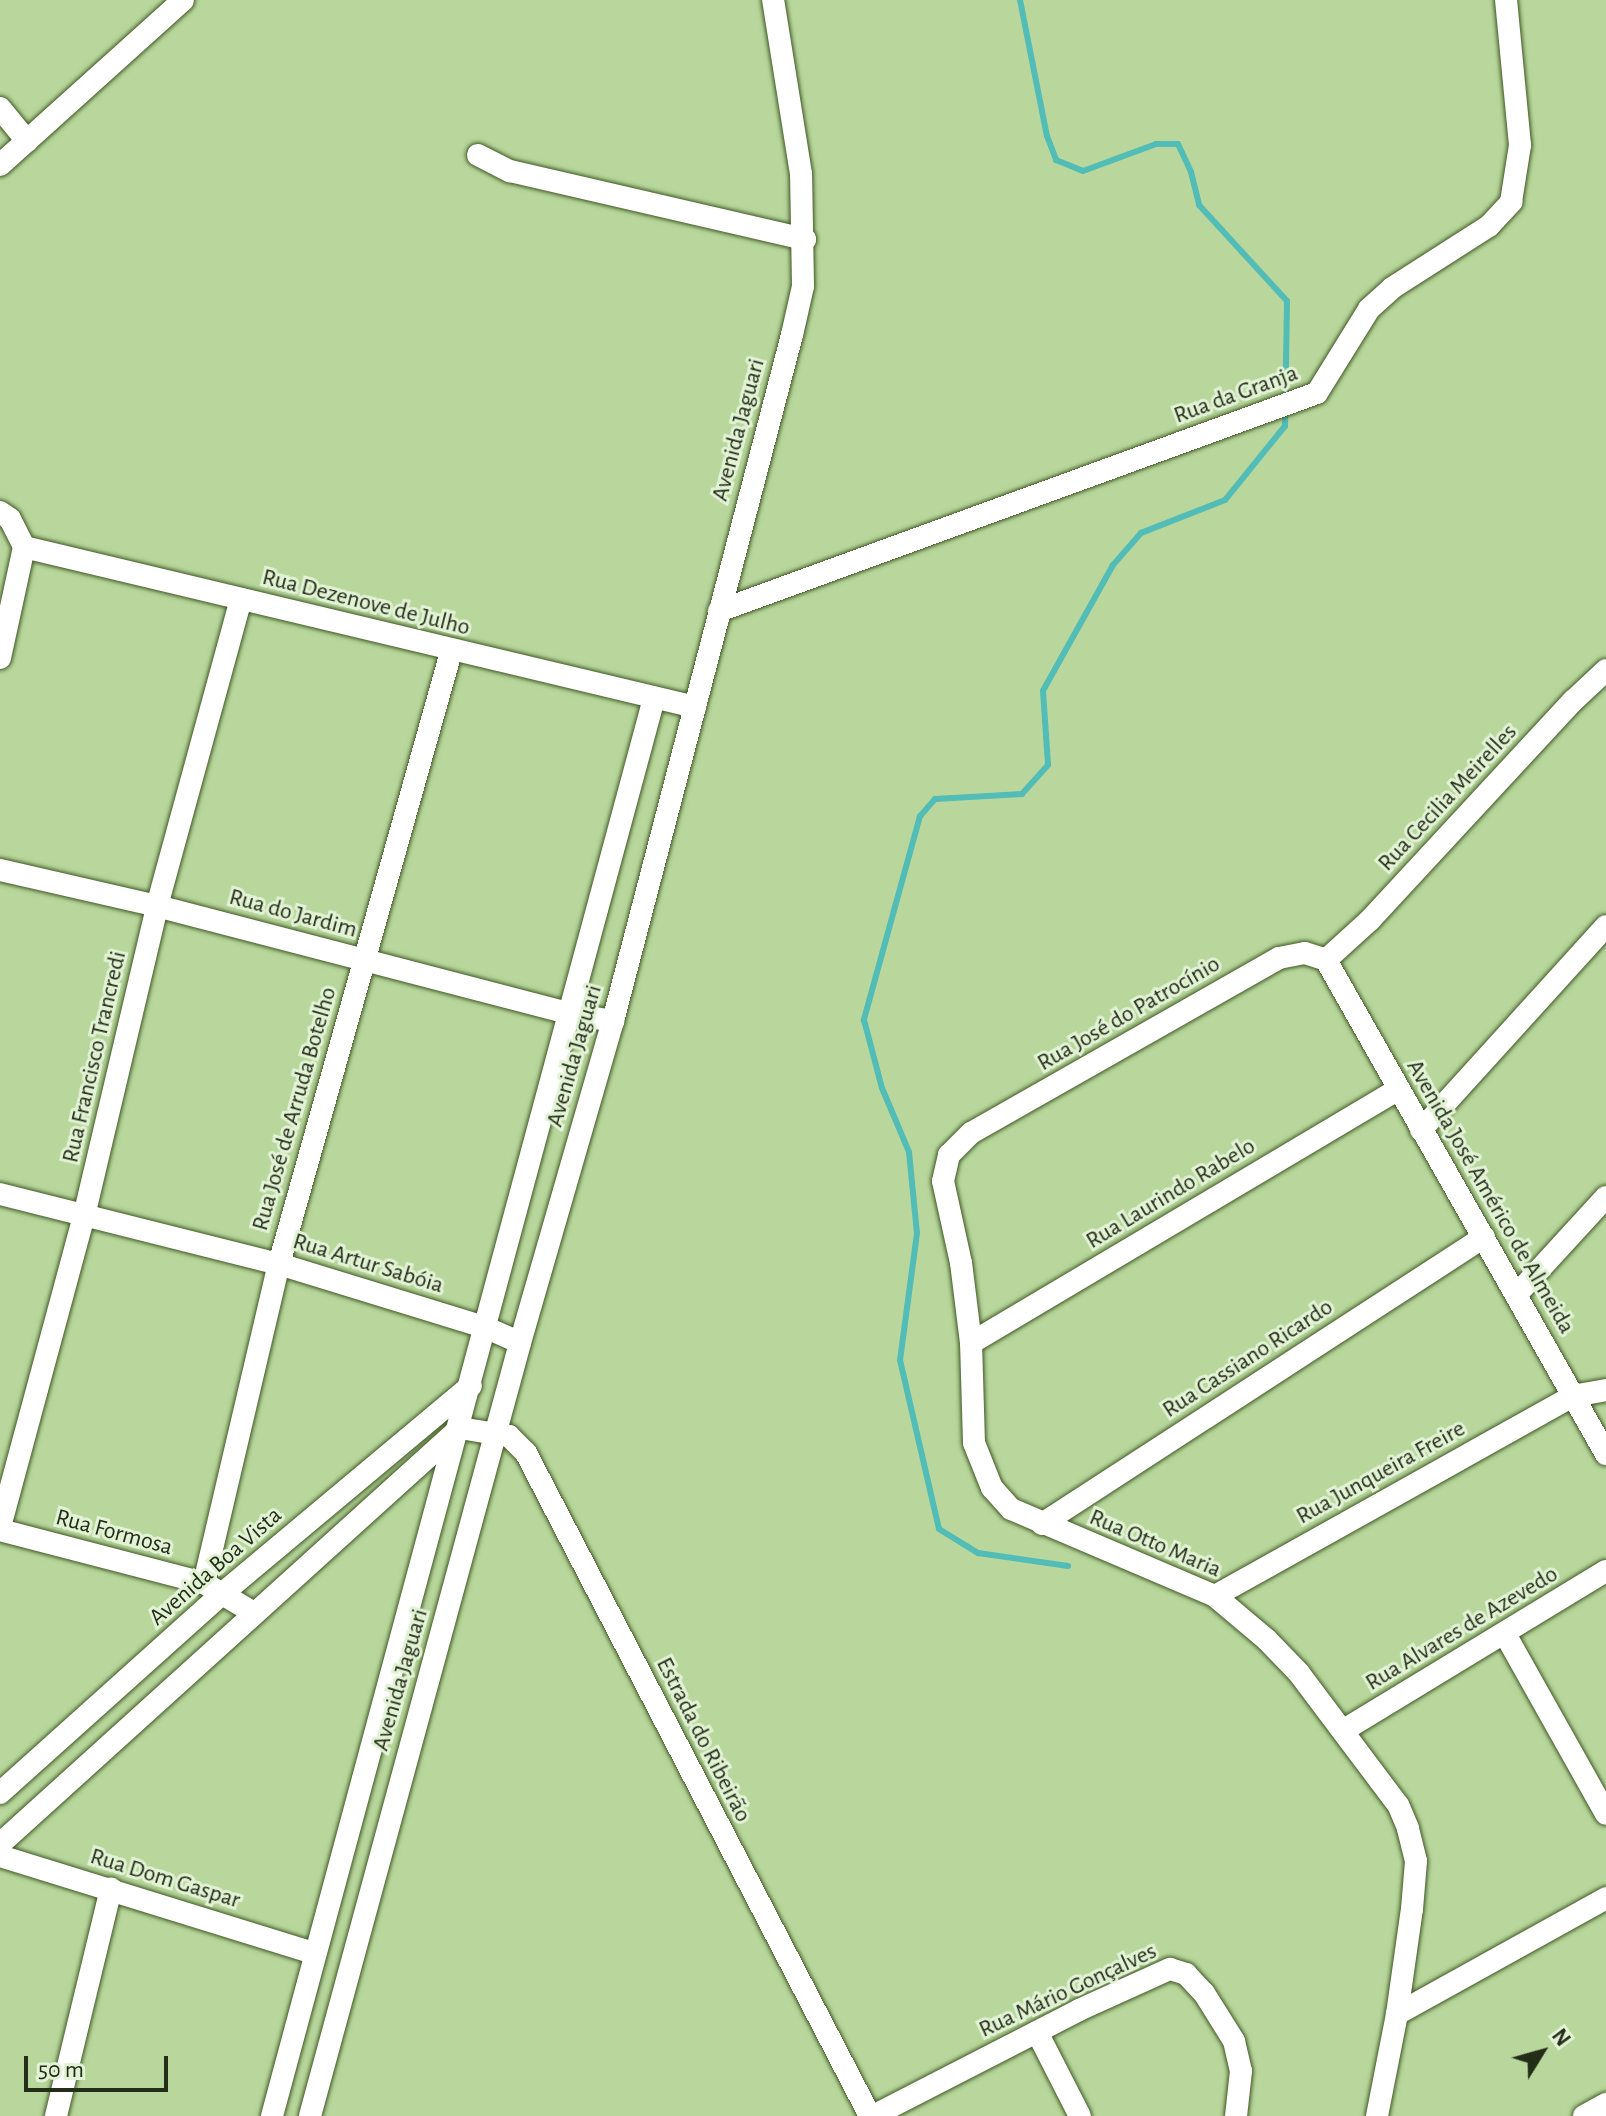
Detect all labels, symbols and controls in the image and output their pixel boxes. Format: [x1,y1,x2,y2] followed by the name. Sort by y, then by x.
[706,356,772,504] street label: Avenida Jaguari
[1170,359,1302,431] street label: Rua da Granja
[259,563,473,643] street label: Rua Dezenove de Julho
[1372,718,1524,878] street label: Rua Cecilia Meirelles
[226,883,360,945] street label: Rua do Jardim
[57,948,133,1166] street label: Rua Francisco Trancredi
[1033,950,1225,1078] street label: Rua José do Patrocínio
[541,982,609,1130] street label: Avenida Jaguari
[246,984,344,1234] street label: Rua José de Arruda Botelho
[1400,1055,1580,1339] street label: Avenida José Américo de Almeida
[1081,1132,1261,1256] street label: Rua Laurindo Rabelo
[289,1227,447,1301] street label: Rua Artur Sabóia
[1157,1293,1339,1425] street label: Rua Cassiano Ricardo
[1292,1415,1470,1531] street label: Rua Junqueira Freire
[144,1502,288,1632] street label: Avenida Boa Vista
[1085,1503,1225,1585] street label: Rua Otto Maria
[52,1504,176,1562] street label: Rua Formosa
[1361,1560,1563,1698] street label: Rua Alvares de Azevedo
[367,1606,435,1754] street label: Avenida Jaguari
[649,1653,757,1827] street label: Estrada do Ribeirão
[87,1843,243,1915] street label: Rua Dom Gaspar
[975,1937,1161,2045] street label: Rua Mário Gonçalves
[1502,2012,1582,2092] north arrow
[1548,2025,1575,2050] text: N
[28,2040,172,2090] scale bar
[38,2058,84,2082] text: 50 m

